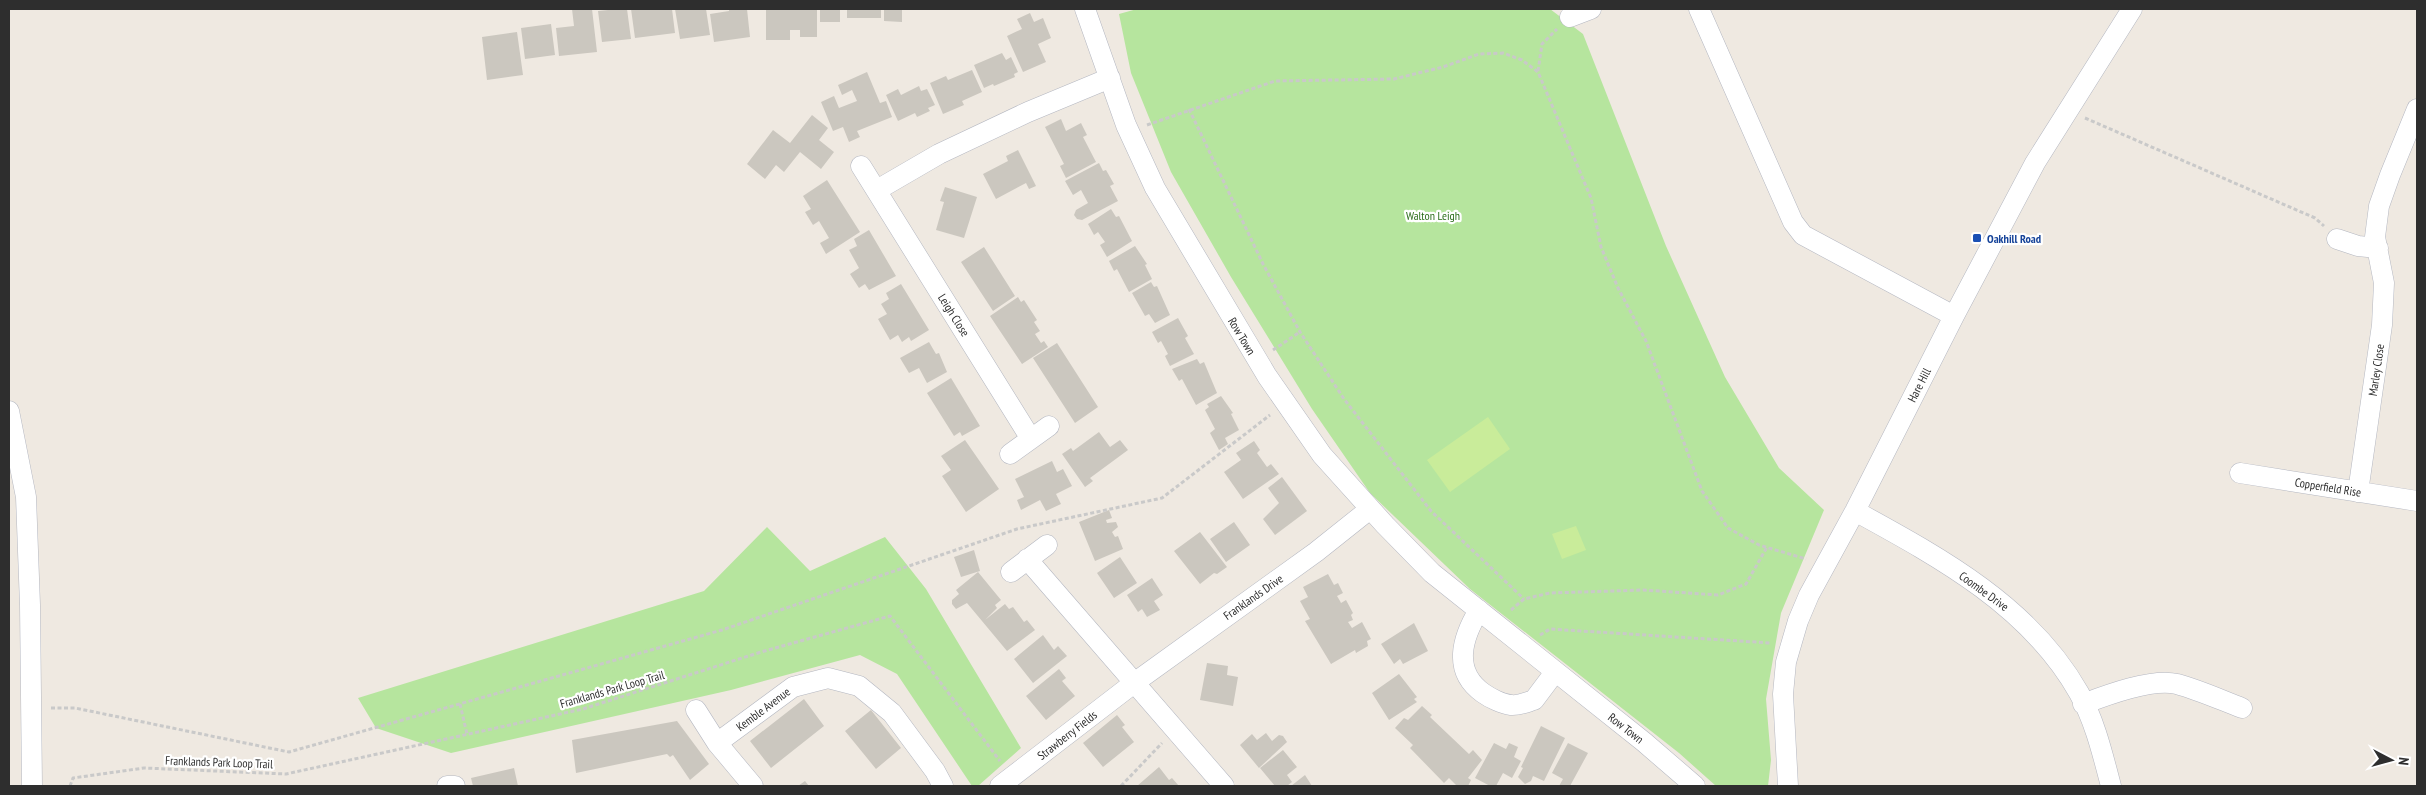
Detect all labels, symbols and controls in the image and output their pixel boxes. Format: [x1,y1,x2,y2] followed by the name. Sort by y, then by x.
[1406,208,1460,223] park label: Walton Leigh
[1987,231,2041,246] place label: Oakhill Road
[1971,232,1983,244] marker: Oakhill Road
[935,291,973,339] street label: Leigh Close
[1225,315,1259,357] street label: Row Town
[2365,343,2387,397] street label: Marley Close
[1904,365,1934,405] street label: Hare Hill
[2294,474,2362,500] street label: Copperfield Rise
[1956,568,2012,614] street label: Coombe Drive
[1220,571,1286,623] street label: Franklands Drive
[558,667,666,711] street label: Franklands Park Loop Trail
[733,684,793,734] street label: Kemble Avenue
[1034,707,1100,763] street label: Strawberry Fields
[1605,709,1647,747] street label: Row Town
[2366,735,2416,785] north arrow
[165,753,273,771] street label: Franklands Park Loop Trail
[2395,757,2413,766] text: N

